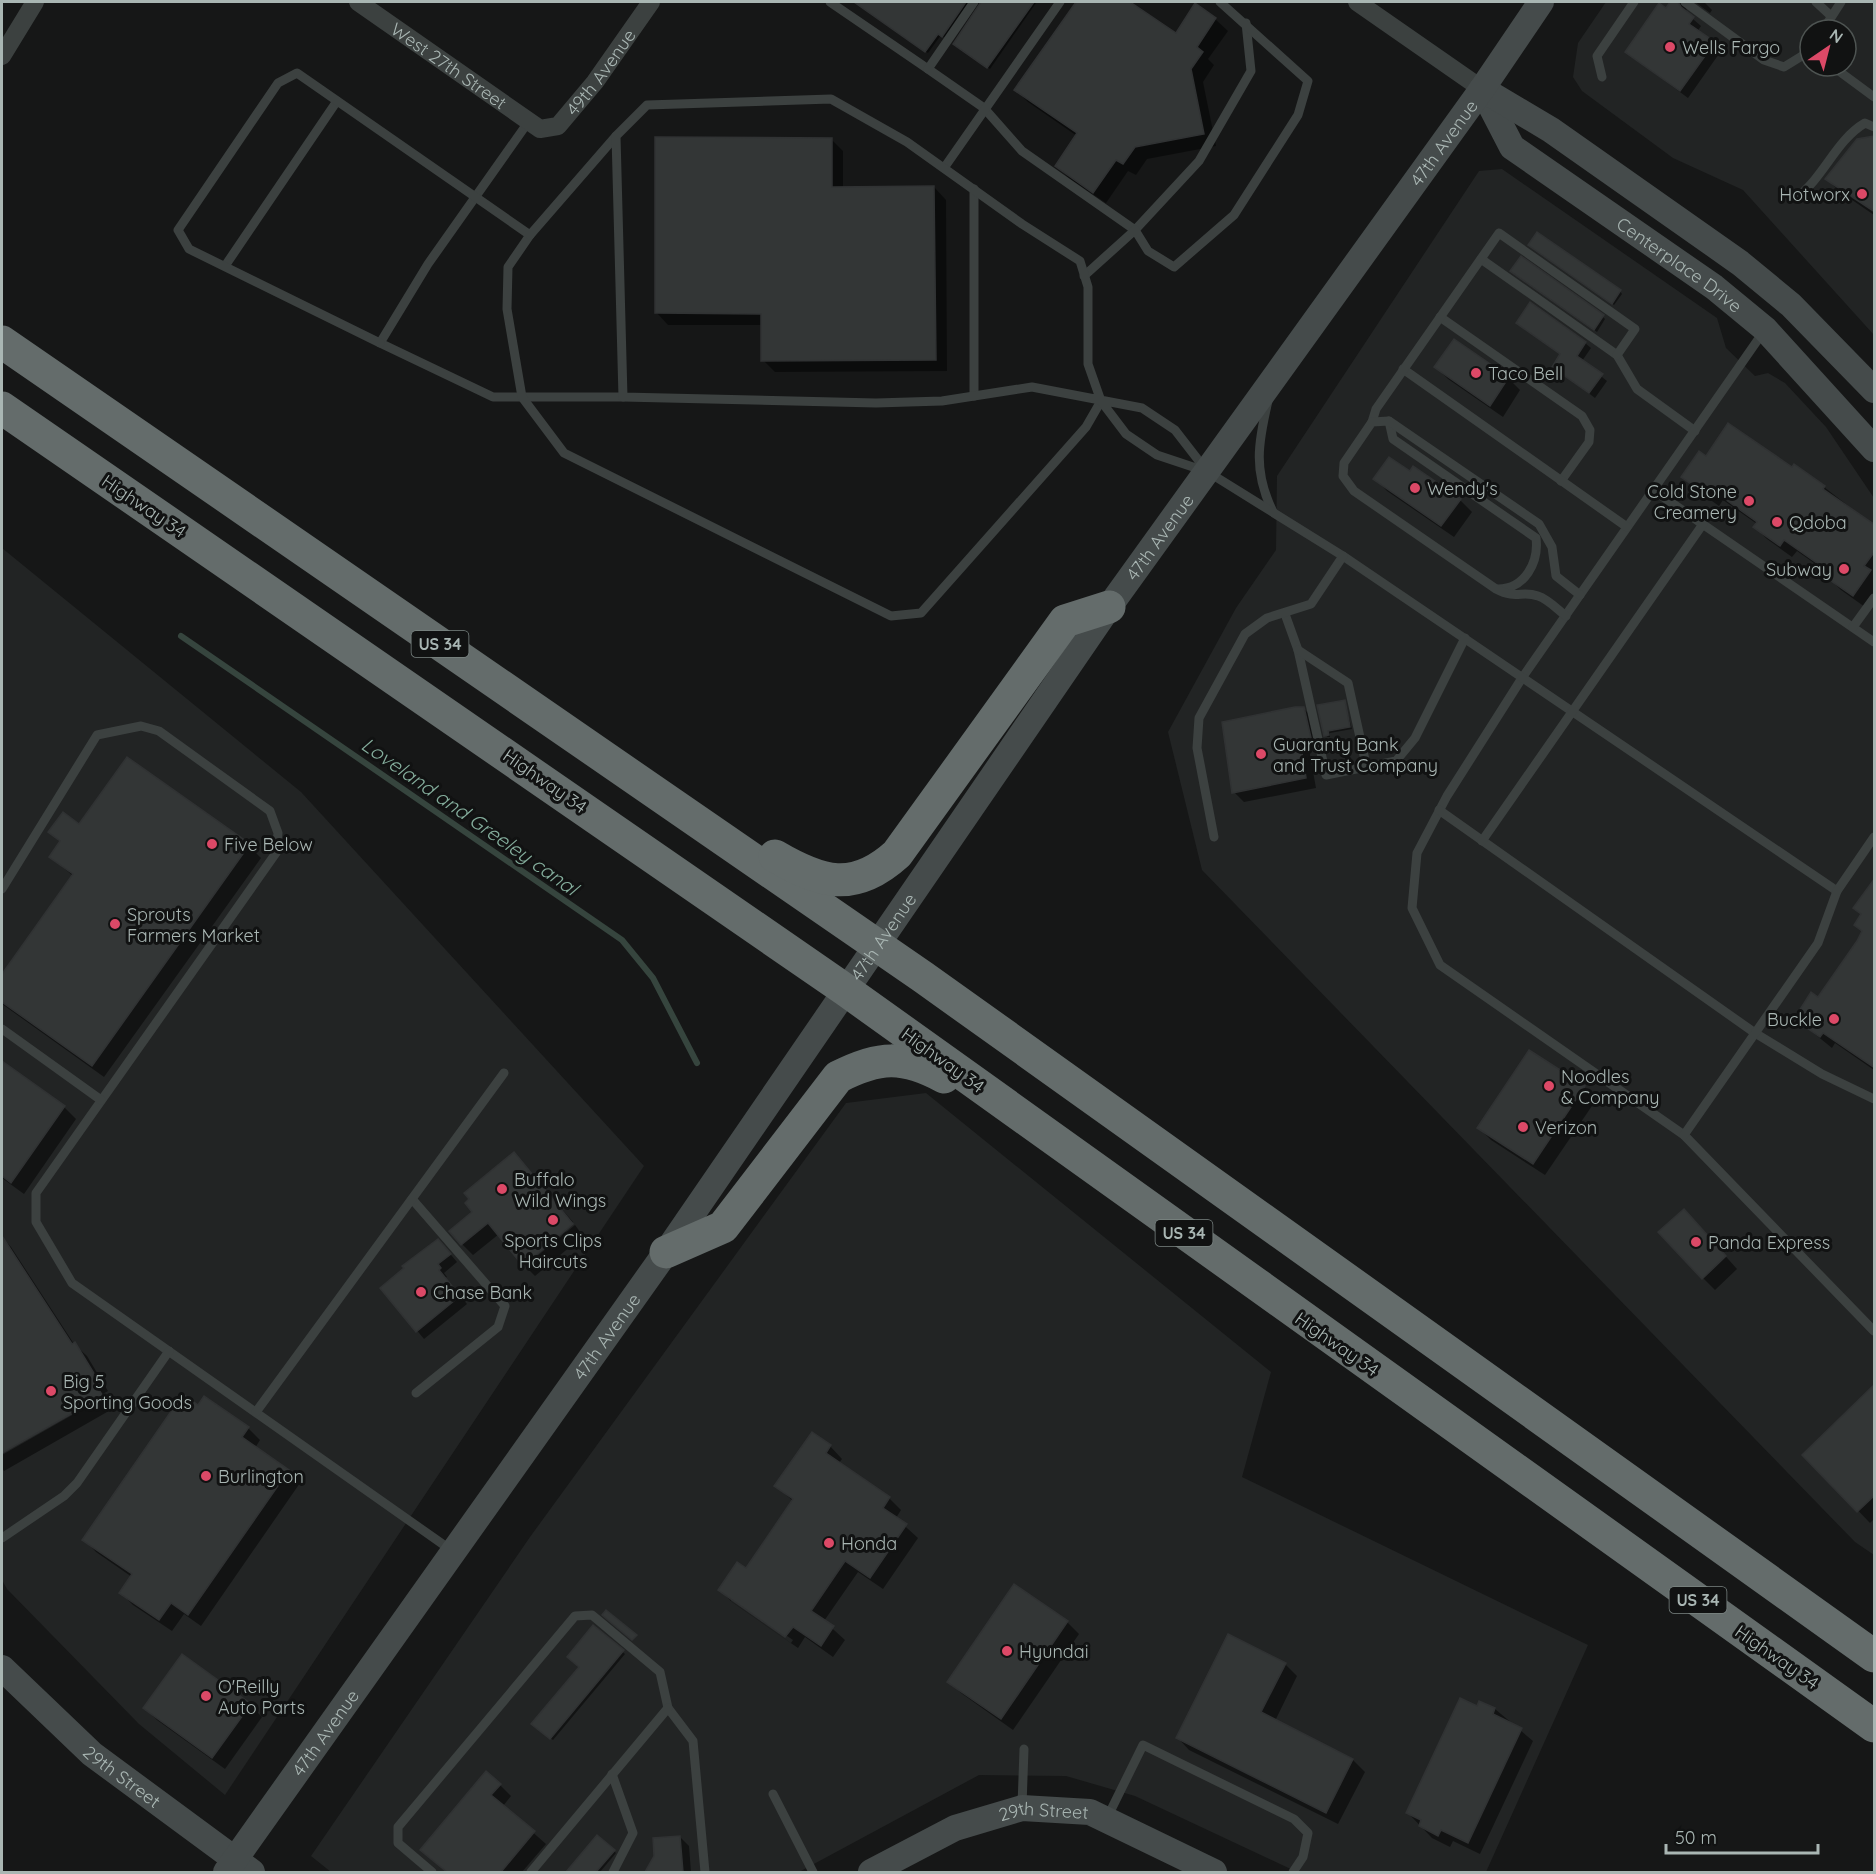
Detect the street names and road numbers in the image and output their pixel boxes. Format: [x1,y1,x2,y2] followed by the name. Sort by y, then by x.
[387,17,511,114] street label: West 27th Street
[561,24,640,120] street label: 49th Avenue
[1405,95,1482,190] street label: 47th Avenue
[1612,212,1747,317] street label: Centerplace Drive
[97,469,191,543] street label: Highway 34
[1121,489,1198,585] street label: 47th Avenue
[412,631,468,657] road number: US 34
[499,744,591,818] street label: Highway 34
[845,888,921,985] street label: 47th Avenue
[897,1022,989,1098] street label: Highway 34
[1156,1220,1212,1246] road number: US 34
[568,1288,645,1384] street label: 47th Avenue
[1291,1307,1383,1381] street label: Highway 34
[1670,1587,1726,1613] road number: US 34
[1731,1620,1823,1694] street label: Highway 34
[286,1685,364,1780] street label: 47th Avenue
[78,1740,165,1812] street label: 29th Street
[996,1796,1089,1826] street label: 29th Street

